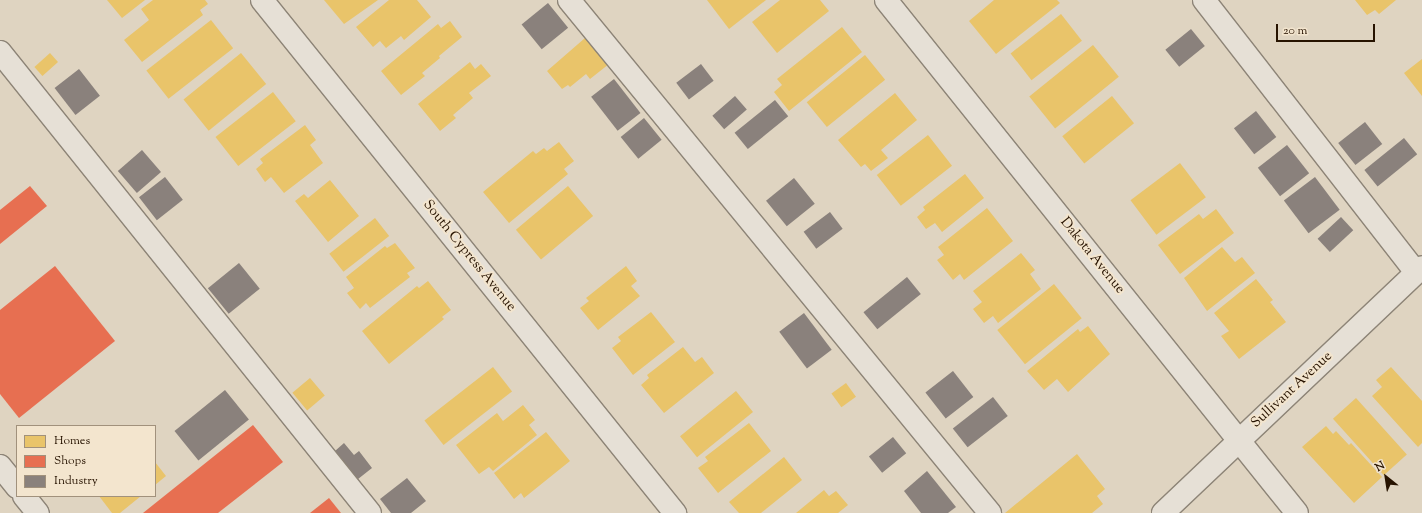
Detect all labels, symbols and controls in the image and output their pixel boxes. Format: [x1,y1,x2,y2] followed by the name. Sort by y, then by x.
[1278,16,1377,42] scale bar
[1283,22,1307,40] text: 20 m
[419,197,519,315] street label: South Cypress Avenue
[1056,214,1128,298] street label: Dakota Avenue
[1248,348,1336,432] street label: Sullivant Avenue
[16,425,156,497] legend
[54,432,90,450] text: Homes
[54,452,86,470] text: Shops
[1366,457,1406,497] north arrow
[1372,457,1388,476] text: N
[54,472,98,490] text: Industry

